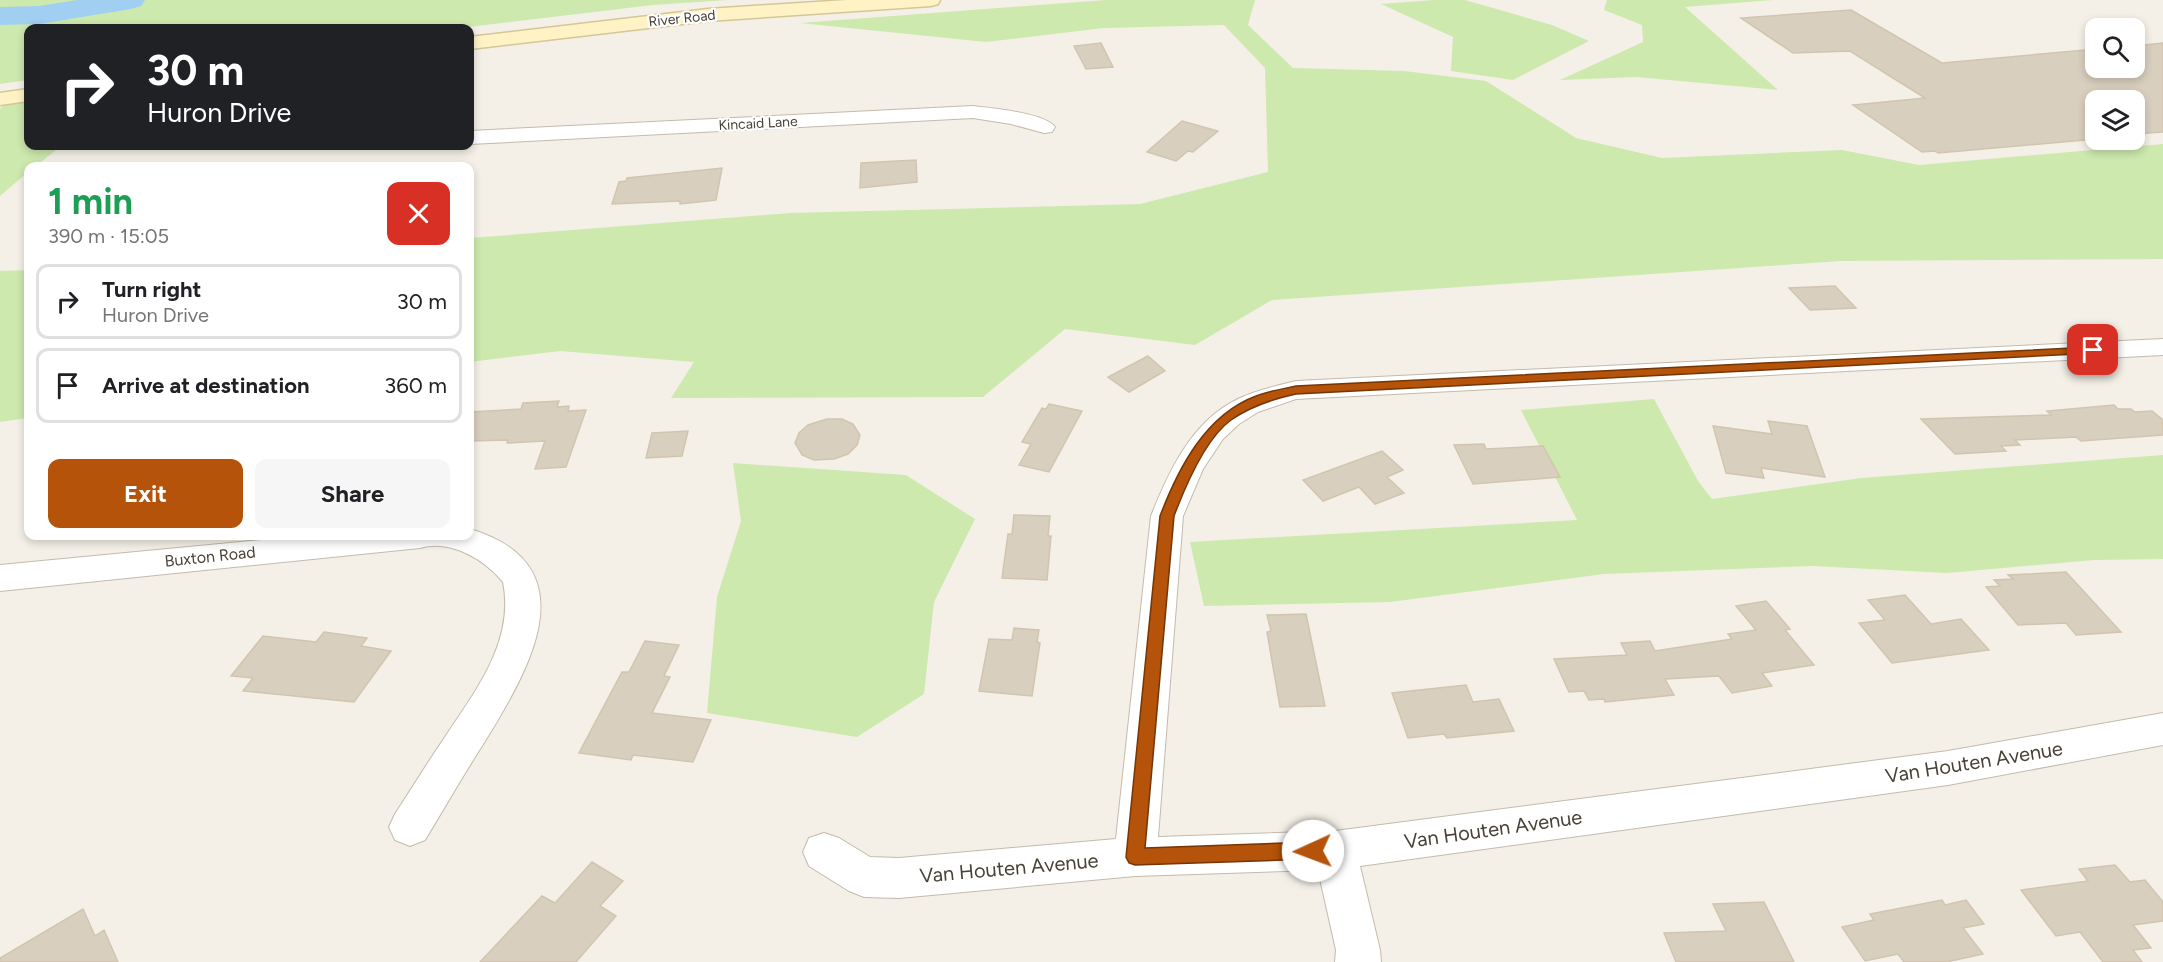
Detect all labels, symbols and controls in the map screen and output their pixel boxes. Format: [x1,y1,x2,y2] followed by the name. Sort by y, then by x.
[648,7,716,30] street label: River Road
[2085,18,2145,150] map controls
[2085,18,2145,78] button: search
[147,45,244,96] text: 30 m
[48,48,126,126] icon: right
[2085,90,2145,150] button: layers
[147,96,291,129] text: Huron Drive
[718,113,798,134] street label: Kincaid Lane
[48,180,133,223] text: 1 min
[387,182,450,245] button: close
[48,224,169,248] text: 390 m · 15:05
[102,276,201,303] text: Turn right
[51,285,84,318] icon: right
[397,288,447,315] text: 30 m
[102,303,209,327] text: Huron Drive
[2067,324,2118,375] pin
[2076,333,2109,366] icon: arrive
[51,369,84,402] icon: arrive
[102,372,310,399] text: Arrive at destination
[384,372,447,399] text: 360 m
[48,459,243,528] button: Exit
[255,459,450,528] button: Share
[164,542,256,571] street label: Buxton Road
[1884,736,2064,788] street label: Van Houten Avenue
[1403,805,1584,853] street label: Van Houten Avenue
[1281,819,1345,883] position arrow
[919,848,1099,888] street label: Van Houten Avenue

